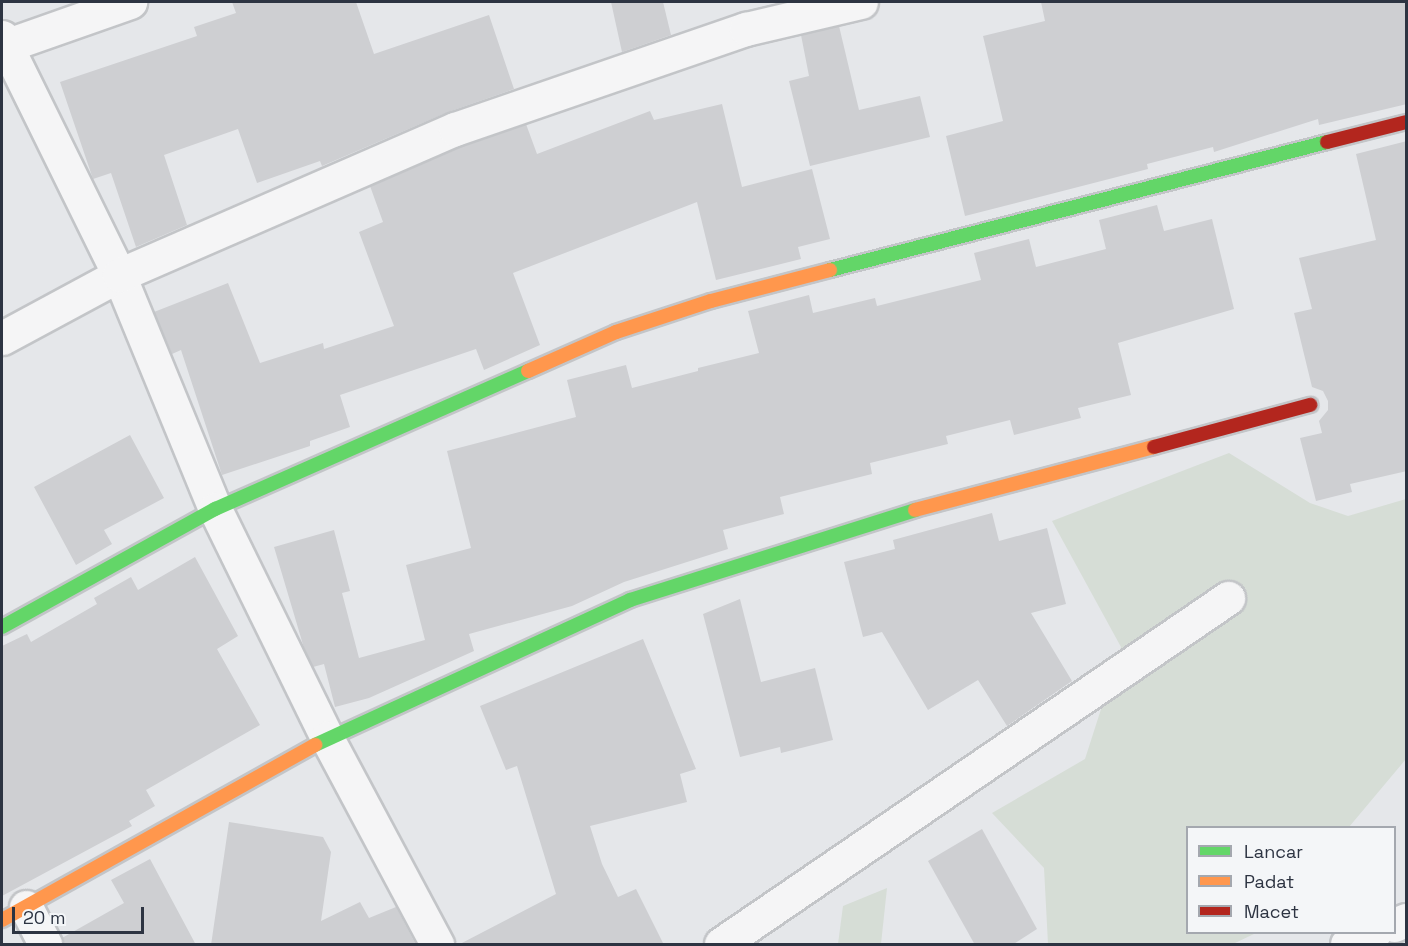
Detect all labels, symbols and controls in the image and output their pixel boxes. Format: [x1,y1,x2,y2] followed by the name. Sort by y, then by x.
[1186,826,1396,934] legend
[1244,840,1303,863] text: Lancar
[1244,870,1294,893] text: Padat
[15,895,147,933] scale bar
[1244,900,1299,923] text: Macet
[23,906,66,929] text: 20 m

